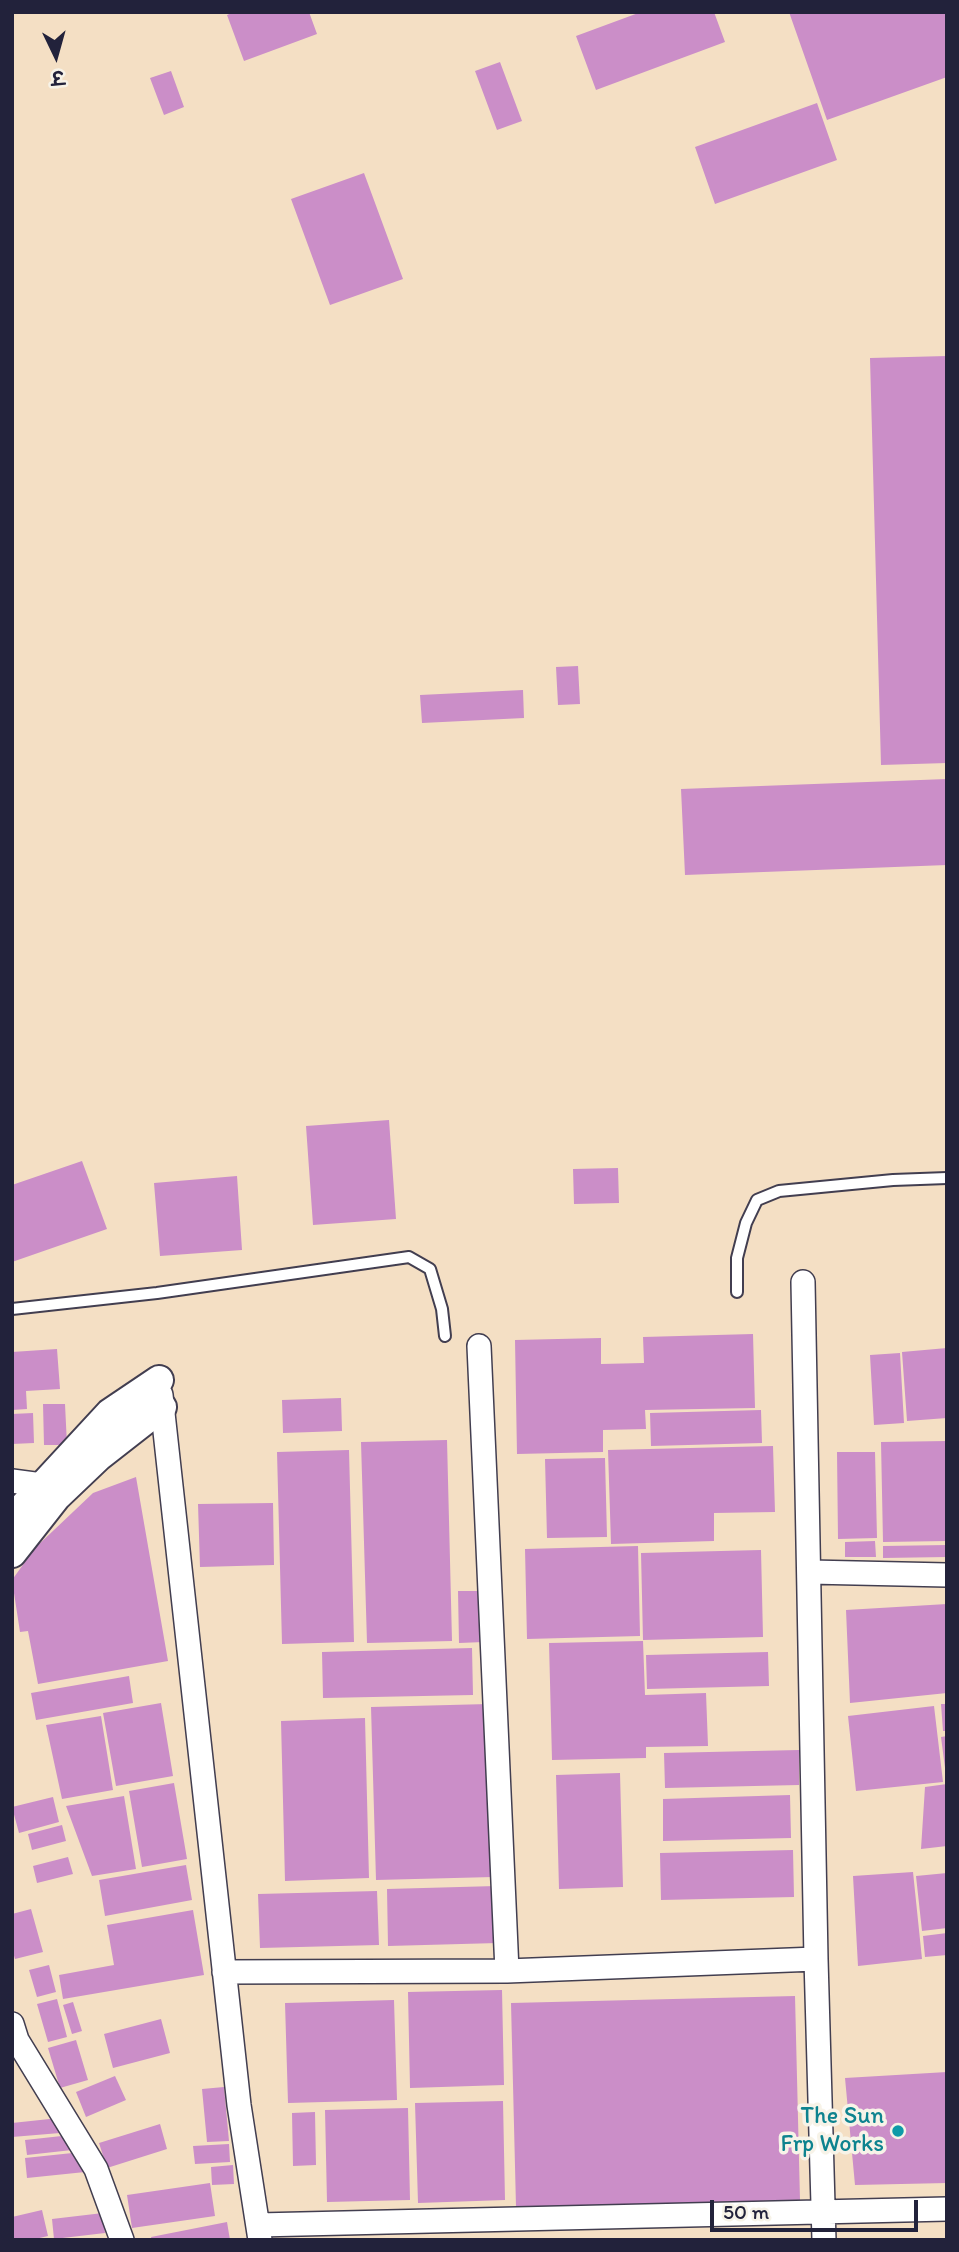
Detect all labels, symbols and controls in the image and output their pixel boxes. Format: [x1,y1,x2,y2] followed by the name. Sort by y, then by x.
[21,21,91,91] north arrow
[51,65,65,89] text: उ
[781,2103,884,2159] place label: The Sun Frp Works
[890,2123,906,2139] marker: The Sun Frp Works
[714,2186,922,2230] scale bar
[723,2199,769,2224] text: 50 m

